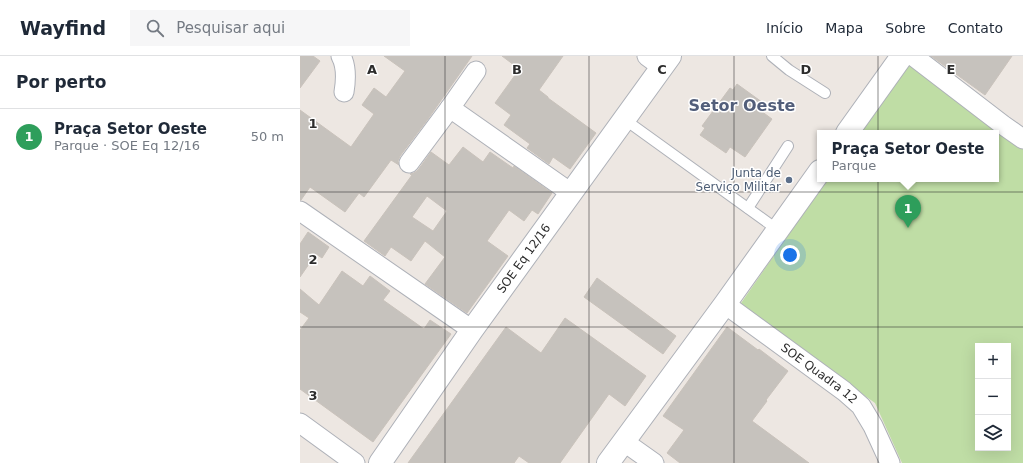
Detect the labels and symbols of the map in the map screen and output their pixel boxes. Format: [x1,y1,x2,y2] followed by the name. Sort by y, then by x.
[367,62,377,77] text: A
[512,62,522,77] text: B
[657,62,667,77] text: C
[801,62,812,77] text: D
[947,62,955,77] text: E
[689,96,796,115] district label: Setor Oeste
[308,116,318,131] text: 1
[696,166,781,194] place label: Junta de Serviço Militar
[784,175,794,185] marker: Junta de Serviço Militar
[895,195,921,228] pin: 1
[494,221,553,296] street label: SOE Eq 12/16
[780,245,800,265] your location
[308,252,318,267] text: 2
[778,340,860,407] street label: SOE Quadra 12
[308,388,318,403] text: 3

